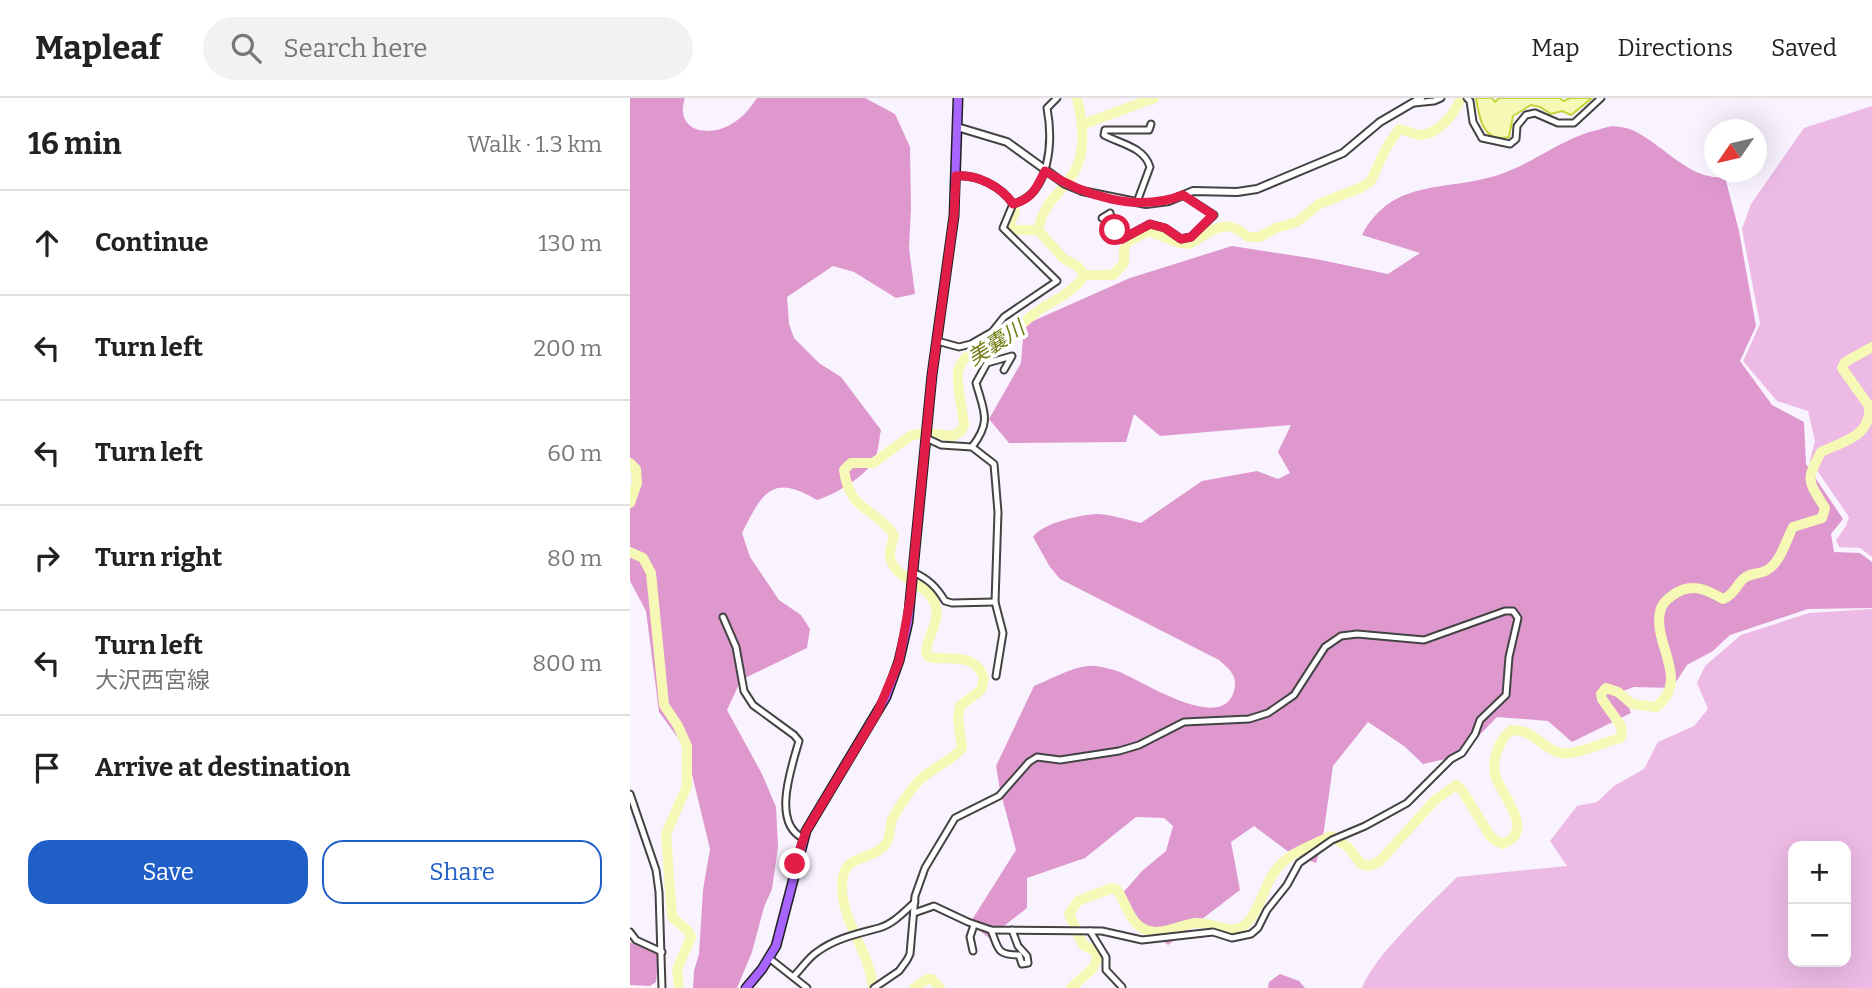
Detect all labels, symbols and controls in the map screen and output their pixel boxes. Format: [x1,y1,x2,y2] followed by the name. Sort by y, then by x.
[203,17,693,80] search box
[35,28,161,68] text: Mapleaf
[227,29,265,67] icon: search
[283,33,427,64] text: Search here
[1531,34,1580,62] text: Map
[1618,34,1733,62] text: Directions
[1771,34,1837,62] text: Saved
[1704,119,1767,182] north arrow
[28,126,122,162] text: 16 min
[468,130,602,158] text: Walk · 1.3 km
[1099,214,1130,245] route start
[28,224,66,262] icon: ahead
[95,227,209,258] text: Continue
[538,229,602,257] text: 130 m
[963,314,1031,371] water label: 美嚢川
[28,329,66,367] icon: left
[95,332,203,363] text: Turn left
[533,334,602,362] text: 200 m
[28,434,66,472] icon: left
[95,437,203,468] text: Turn left
[547,439,602,467] text: 60 m
[28,539,66,577] icon: right
[95,542,222,573] text: Turn right
[547,544,602,572] text: 80 m
[95,630,203,661] text: Turn left
[28,644,66,682] icon: left
[532,649,602,677] text: 800 m
[95,666,210,694] text: 大沢西宮線
[28,749,66,787] icon: arrive
[95,752,350,783] text: Arrive at destination
[28,840,308,904] button: Save
[322,840,602,904] button: Share
[1788,841,1851,967] map controls
[1788,841,1851,904] button: +
[779,848,810,879] route end
[1788,904,1851,967] button: −

